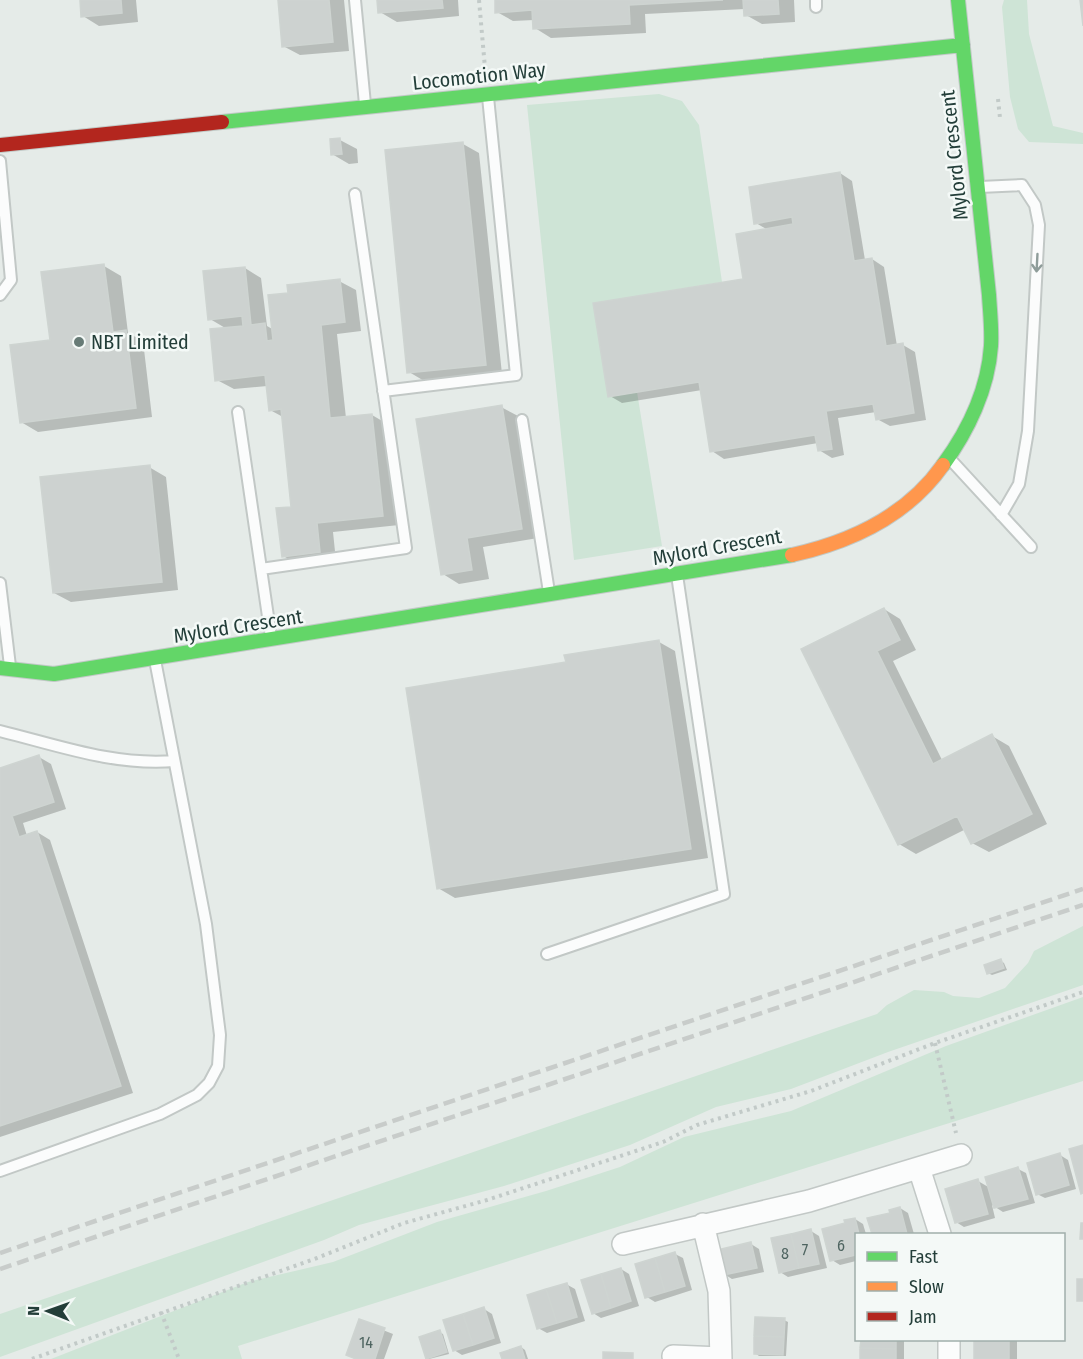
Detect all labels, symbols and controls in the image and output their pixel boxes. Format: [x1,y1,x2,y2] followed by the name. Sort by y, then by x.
[411,57,547,95] street label: Locomotion Way
[935,88,973,221] street label: Mylord Crescent
[1031,252,1042,272] one-way arrow
[91,330,189,354] place label: NBT Limited
[72,335,86,349] marker: NBT Limited
[651,524,784,570] street label: Mylord Crescent
[172,604,305,648] street label: Mylord Crescent
[855,1233,1065,1341] legend
[837,1236,845,1255] house number: 6
[802,1240,809,1259] house number: 7
[781,1244,789,1263] house number: 8
[909,1246,938,1268] text: Fast
[909,1276,944,1298] text: Slow
[18,1281,78,1341] north arrow
[24,1306,43,1316] text: N
[909,1306,937,1328] text: Jam
[359,1333,373,1352] house number: 14

